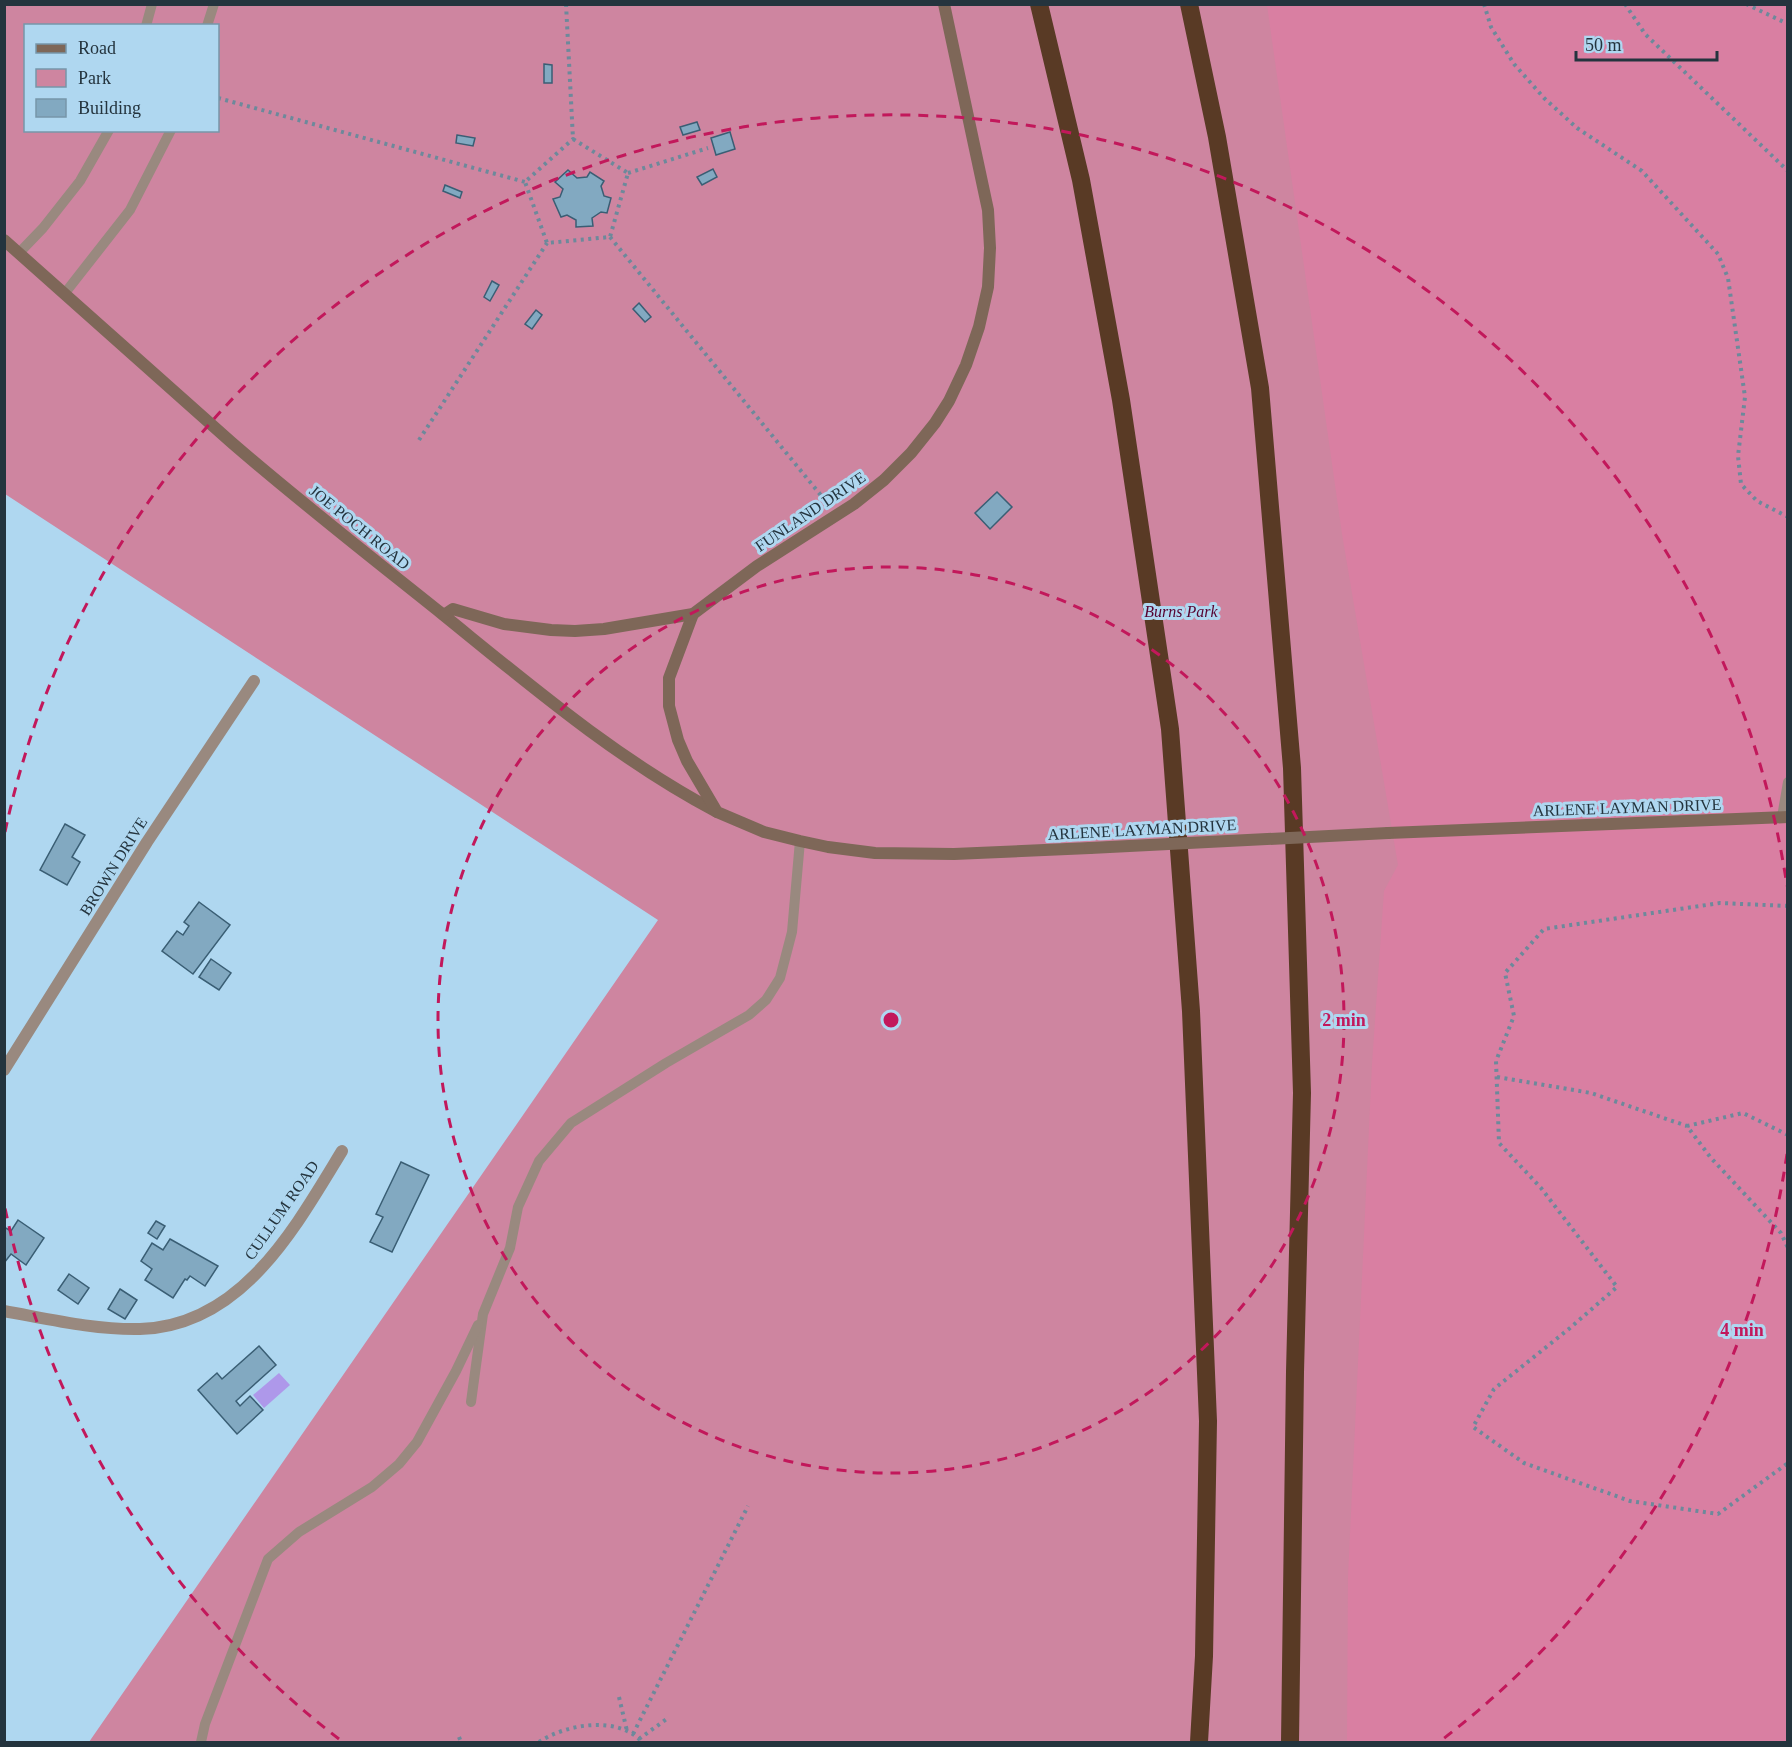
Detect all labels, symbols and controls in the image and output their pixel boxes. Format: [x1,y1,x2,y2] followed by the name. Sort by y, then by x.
[24,24,219,132] legend
[1576,24,1717,62] scale bar
[1585,35,1622,55] text: 50 m
[78,38,116,58] text: Road
[78,68,111,88] text: Park
[78,98,141,118] text: Building
[752,468,869,555] street label: FUNLAND DRIVE
[306,482,413,573] street label: JOE POCH ROAD
[1144,603,1219,620] park label: Burns Park
[1532,796,1722,819] street label: ARLENE LAYMAN DRIVE
[76,814,150,918] street label: BROWN DRIVE
[1047,816,1237,843] street label: ARLENE LAYMAN DRIVE
[881,1010,901,1030] centre of rings
[1322,1010,1366,1030] text: 2 min
[241,1158,322,1263] street label: CULLUM ROAD
[1720,1320,1764,1340] text: 4 min

